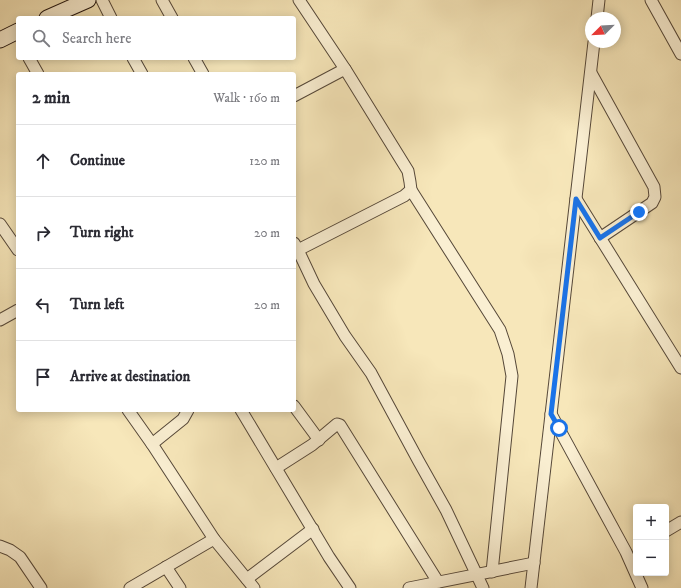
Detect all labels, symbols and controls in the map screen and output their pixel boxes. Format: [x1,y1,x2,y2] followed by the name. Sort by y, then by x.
[585,12,621,48] north arrow
[16,16,296,60] search box
[30,27,52,49] icon: search
[62,29,131,48] text: Search here
[32,87,70,109] text: 2 min
[213,90,280,106] text: Walk · 160 m
[32,150,54,172] icon: ahead
[70,151,125,170] text: Continue
[249,153,280,169] text: 120 m
[630,203,648,221] route end
[32,222,54,244] icon: right
[70,223,133,242] text: Turn right
[254,225,280,241] text: 20 m
[32,294,54,316] icon: left
[70,295,124,314] text: Turn left
[254,297,280,313] text: 20 m
[32,366,54,388] icon: arrive
[70,367,190,386] text: Arrive at destination
[550,419,568,437] route start
[633,504,669,576] map controls
[633,504,669,540] button: +
[633,540,669,576] button: −

